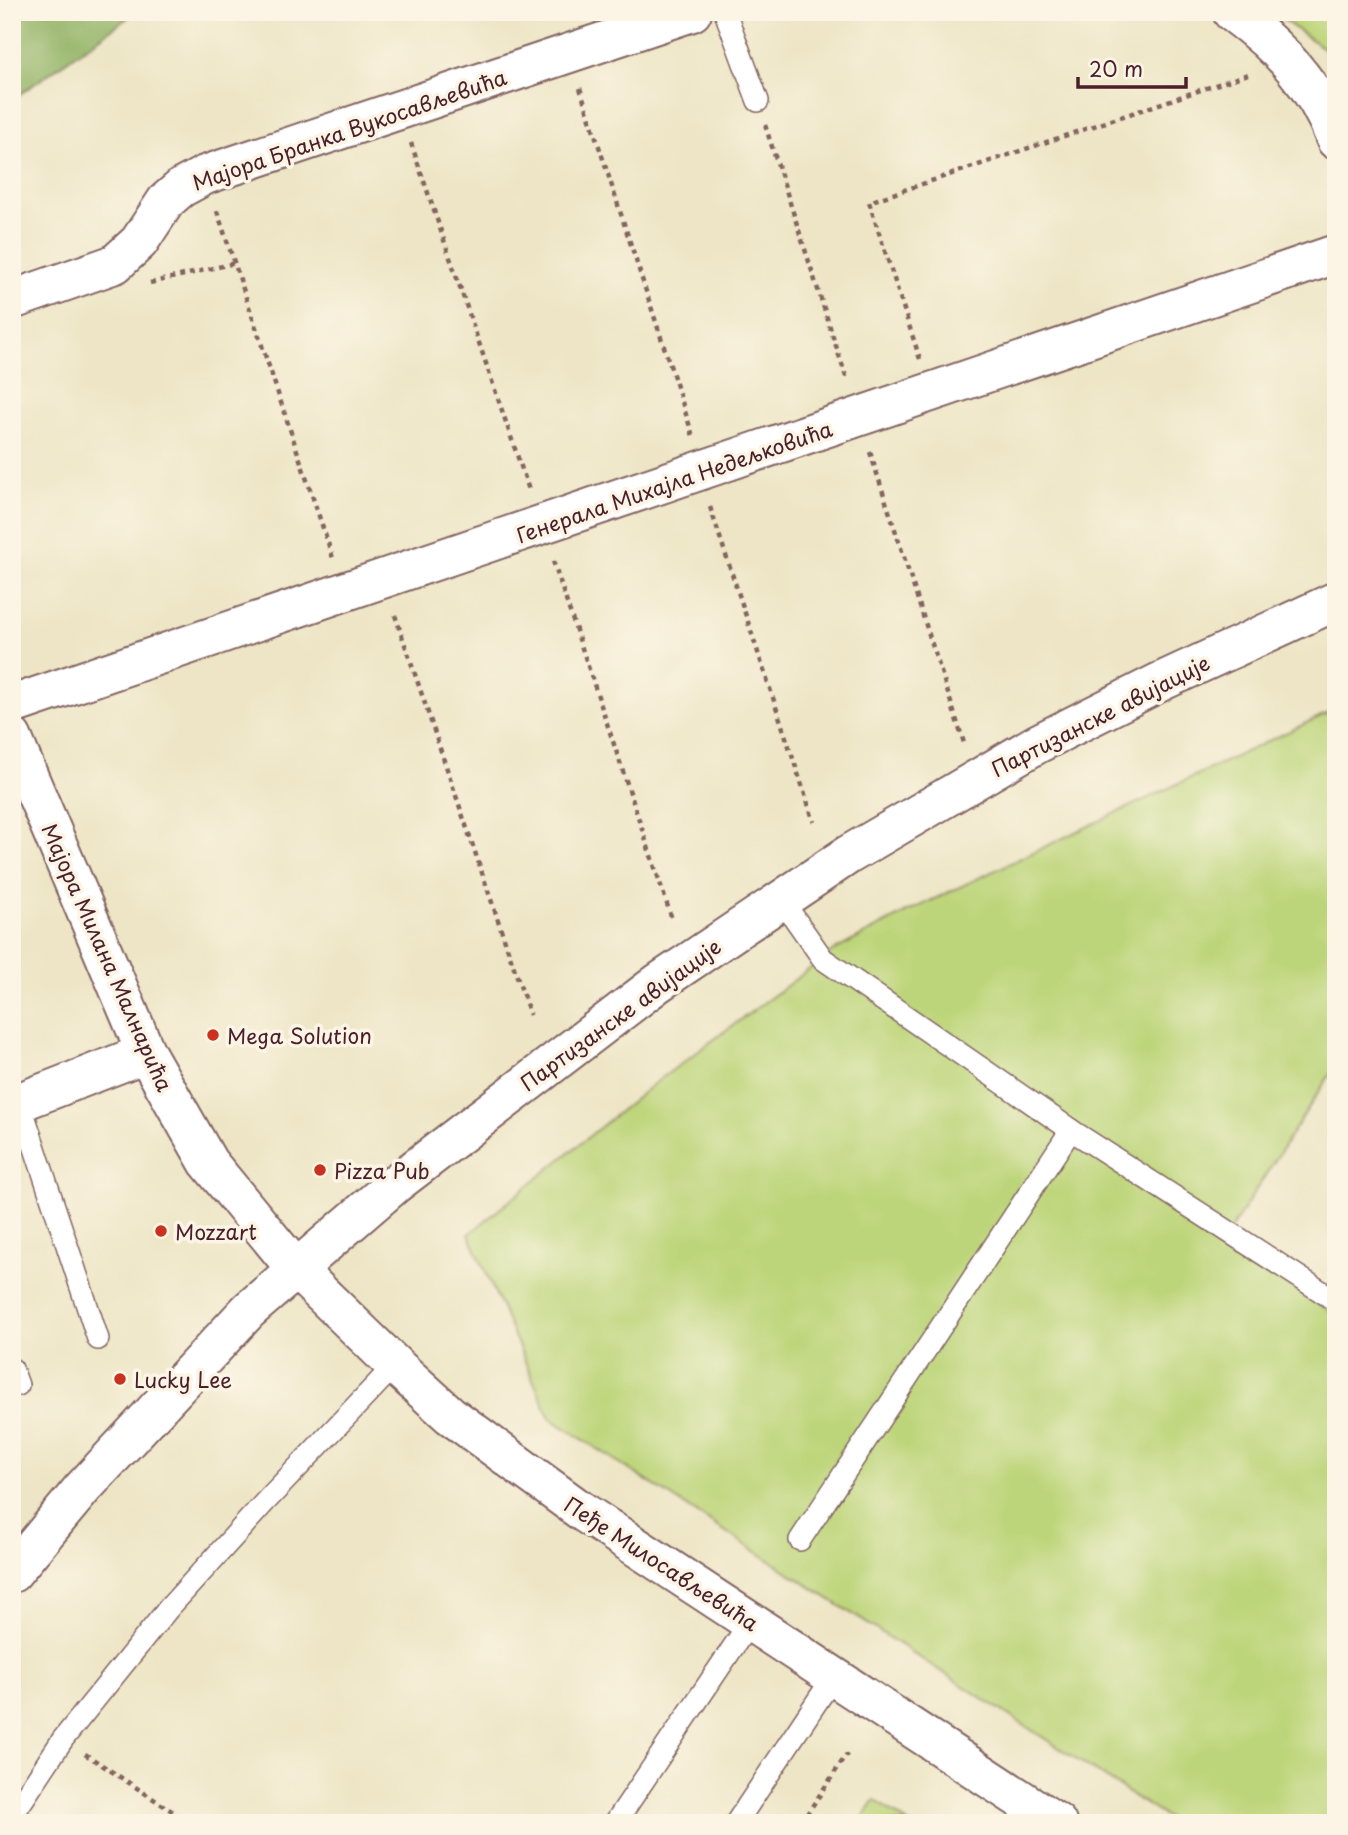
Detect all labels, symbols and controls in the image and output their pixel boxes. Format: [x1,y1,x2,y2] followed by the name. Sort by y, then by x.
[1078,46,1187,90] scale bar
[1089,52,1143,84] text: 20 m
[188,60,511,198] street label: Мајора Бранка Вукосављевића
[512,411,837,550] street label: Генерала Михајла Недељковића
[985,646,1215,784] street label: Партизанске авијације
[34,818,182,1097] street label: Мајора Милана Малнарића
[513,930,727,1098] street label: Партизанске авијације
[227,1019,372,1051] place label: Mega Solution
[205,1027,221,1043] marker: Mega Solution
[334,1154,430,1186] place label: Pizza Pub
[312,1162,328,1178] marker: Pizza Pub
[175,1215,257,1247] place label: Mozzart
[153,1223,169,1239] marker: Mozzart
[134,1363,232,1395] place label: Lucky Lee
[112,1371,128,1387] marker: Lucky Lee
[558,1488,766,1638] street label: Пеђе Милосављевића

